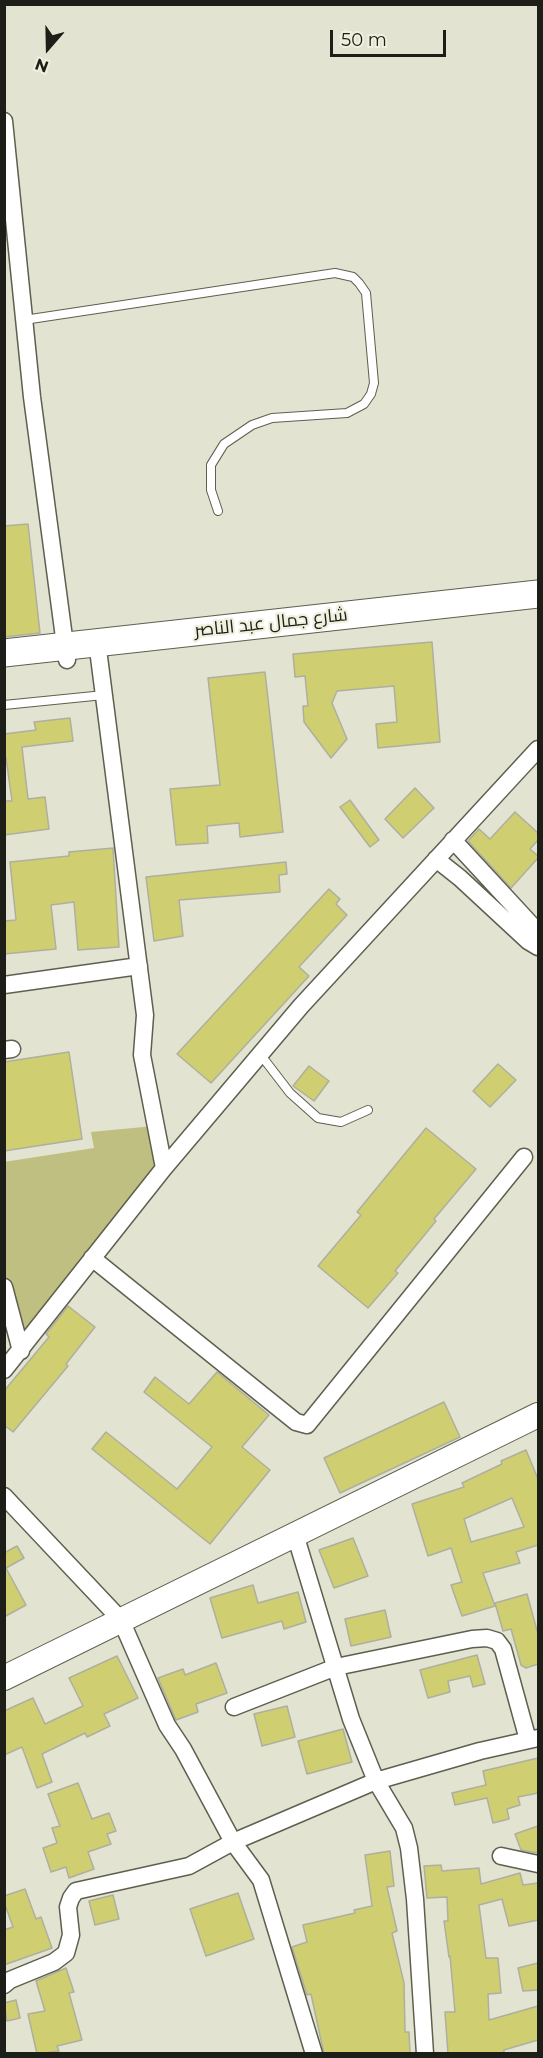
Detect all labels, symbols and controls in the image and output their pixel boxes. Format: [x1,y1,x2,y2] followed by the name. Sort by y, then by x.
[18,18,78,78] north arrow
[333,18,448,56] scale bar
[341,29,387,51] text: 50 m
[32,54,51,77] text: N
[193,604,349,642] street label: شارع جمال عبد الناصر

